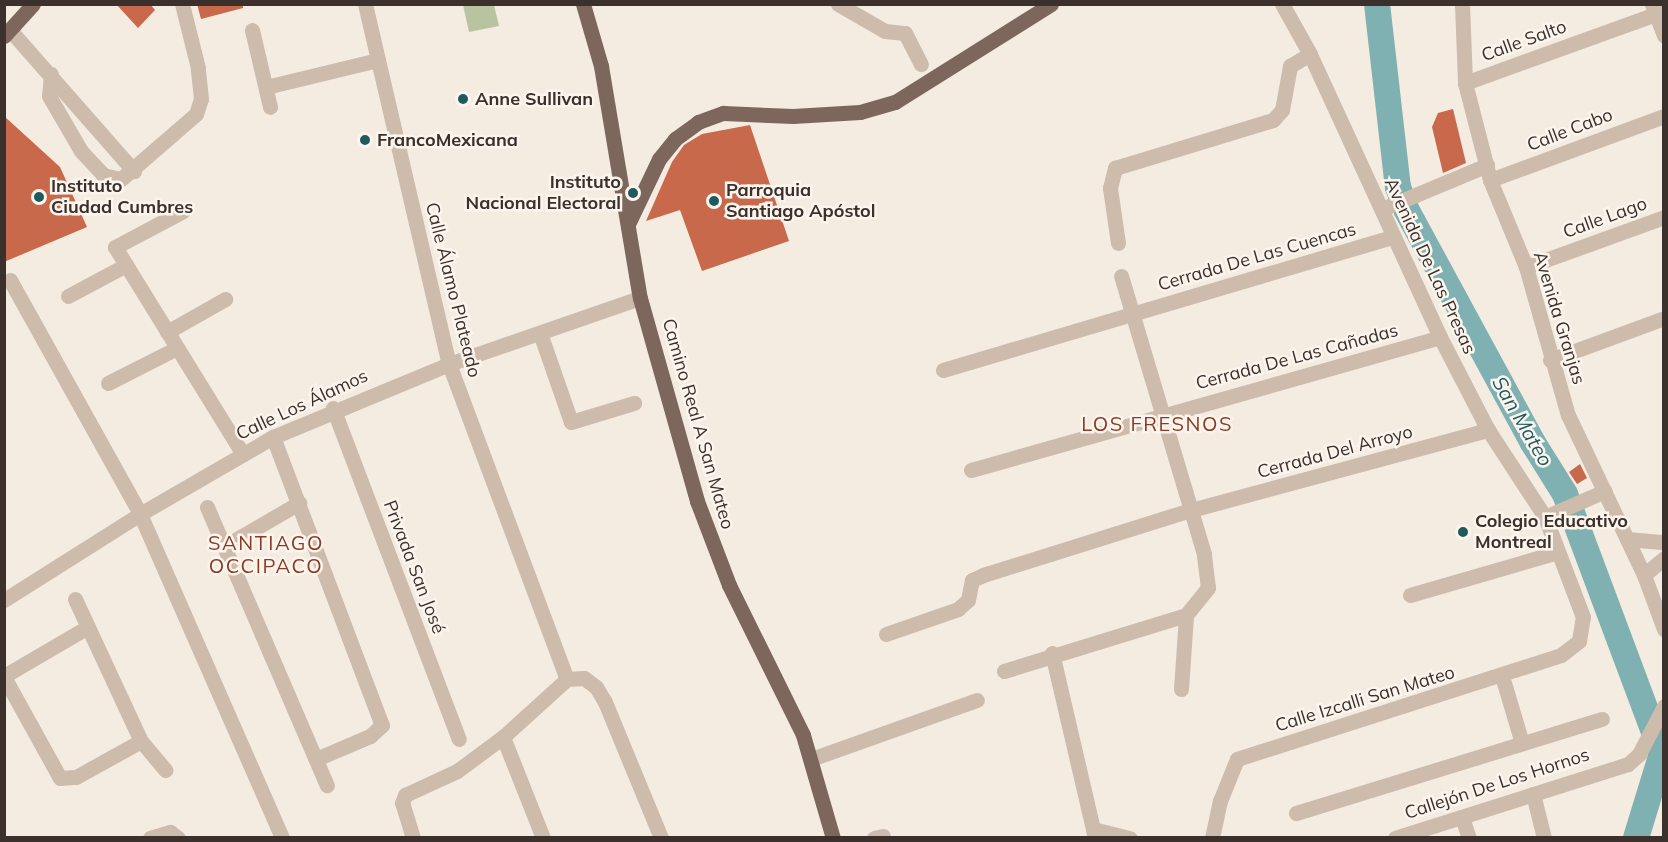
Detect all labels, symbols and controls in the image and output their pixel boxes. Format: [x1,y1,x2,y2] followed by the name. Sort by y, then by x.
[1479,16,1569,66] street label: Calle Salto
[475,88,593,110] place label: Anne Sullivan
[456,92,470,106] marker: Anne Sullivan
[1524,104,1616,156] street label: Calle Cabo
[377,129,518,151] place label: FrancoMexicana
[358,133,372,147] marker: FrancoMexicana
[466,172,621,214] place label: Instituto Nacional Electoral
[1380,175,1480,357] street label: Avenida De Las Presas
[51,176,193,219] place label: Instituto Ciudad Cumbres
[726,180,875,222] place label: Parroquia Santiago Apóstol
[626,186,640,200] marker: Instituto Nacional Electoral
[32,190,46,204] marker: Instituto Ciudad Cumbres
[1560,193,1650,243] street label: Calle Lago
[707,194,721,208] marker: Parroquia Santiago Apóstol
[421,200,485,380] street label: Calle Álamo Plateado
[1155,218,1359,296] street label: Cerrada De Las Cuencas
[1528,249,1590,387] street label: Avenida Granjas
[658,316,738,532] street label: Camino Real A San Mateo
[1194,320,1400,394] street label: Cerrada De Las Cañadas
[233,365,371,445] street label: Calle Los Álamos
[1488,372,1558,470] water label: San Mateo
[1081,411,1233,435] district label: LOS FRESNOS
[1255,421,1415,483] street label: Cerrada Del Arroyo
[379,497,449,637] street label: Privada San José
[1475,511,1628,554] place label: Colegio Educativo Montreal
[1456,525,1470,539] marker: Colegio Educativo Montreal
[208,531,324,578] district label: SANTIAGO OCCIPACO
[1273,661,1457,737] street label: Calle Izcalli San Mateo
[1402,744,1592,824] street label: Callejón De Los Hornos

